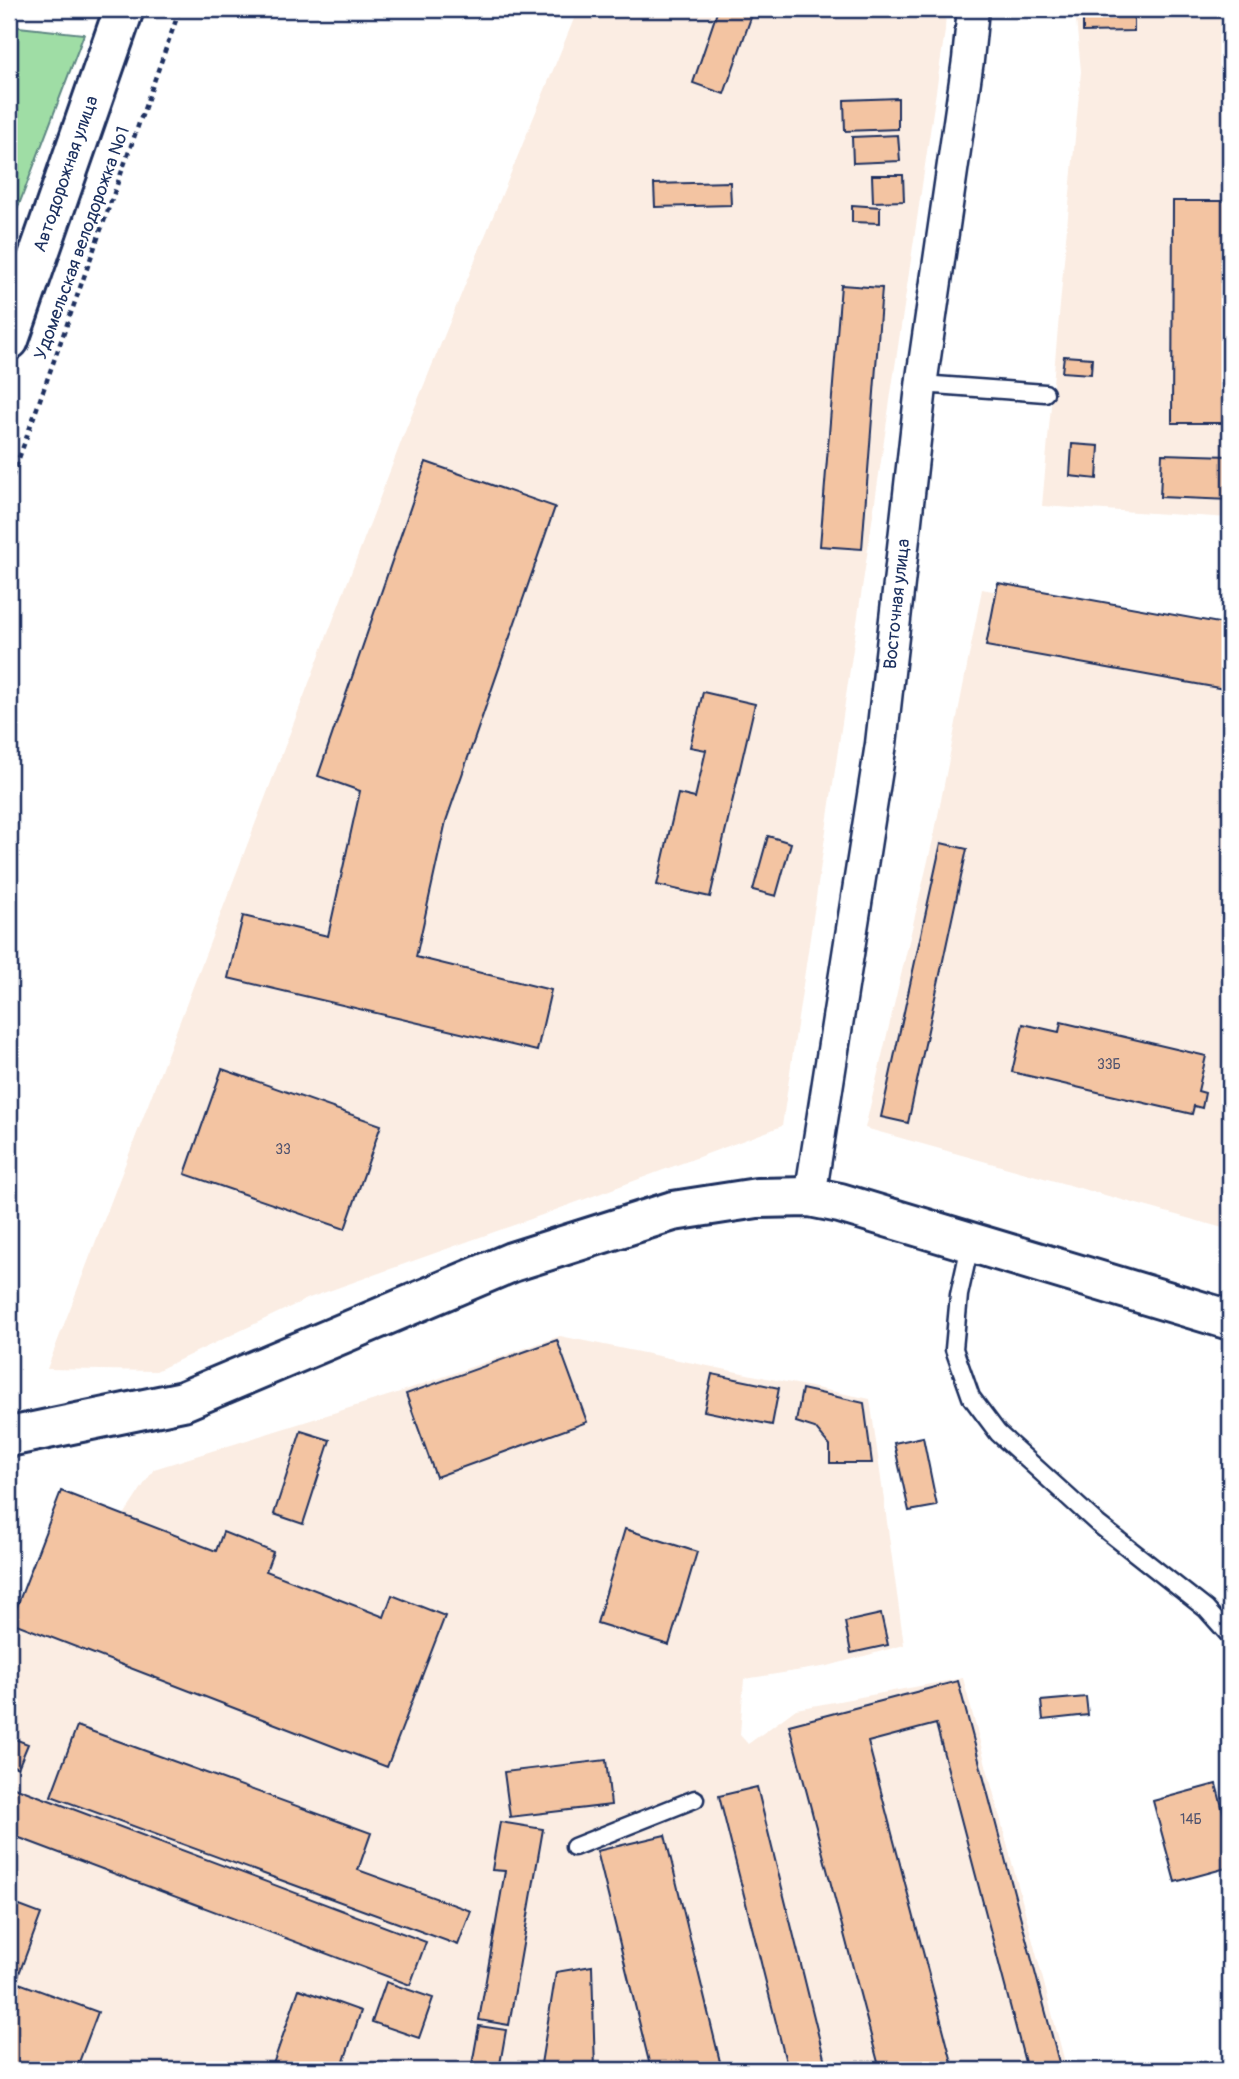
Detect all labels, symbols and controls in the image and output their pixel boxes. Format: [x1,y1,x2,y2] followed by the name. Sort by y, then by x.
[28,93,104,255] street label: Автодорожная улица
[29,123,135,363] street label: Удомельская велодорожка №1
[879,538,915,670] street label: Восточная улица
[1097,1056,1121,1073] house number: 33Б
[275,1141,291,1158] house number: 33
[1180,1811,1202,1828] house number: 14Б

